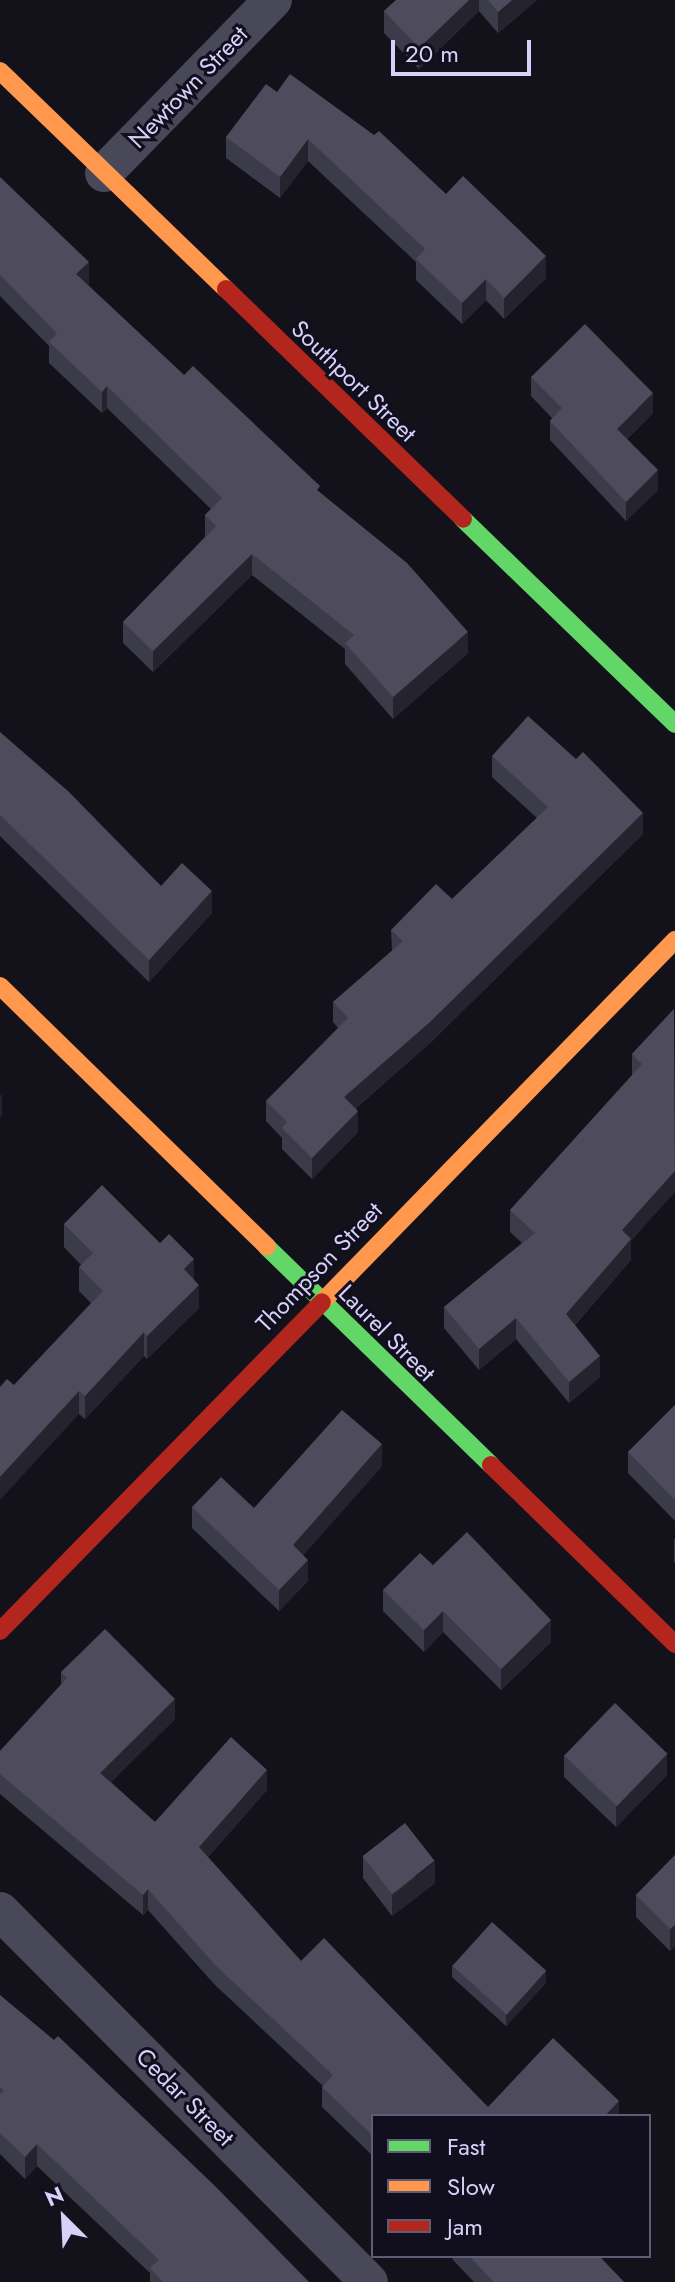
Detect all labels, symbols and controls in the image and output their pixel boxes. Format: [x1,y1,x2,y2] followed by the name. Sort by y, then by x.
[122,20,254,154] street label: Newtown Street
[395,24,535,74] scale bar
[405,36,459,71] text: 20 m
[286,314,422,448] street label: Southport Street
[250,1196,388,1338] street label: Thompson Street
[333,1279,441,1387] street label: Laurel Street
[130,2042,240,2152] street label: Cedar Street
[371,2114,651,2258] legend
[447,2129,485,2164] text: Fast
[447,2169,495,2204] text: Slow
[24,2178,104,2258] north arrow
[40,2178,69,2214] text: N
[447,2209,483,2244] text: Jam

